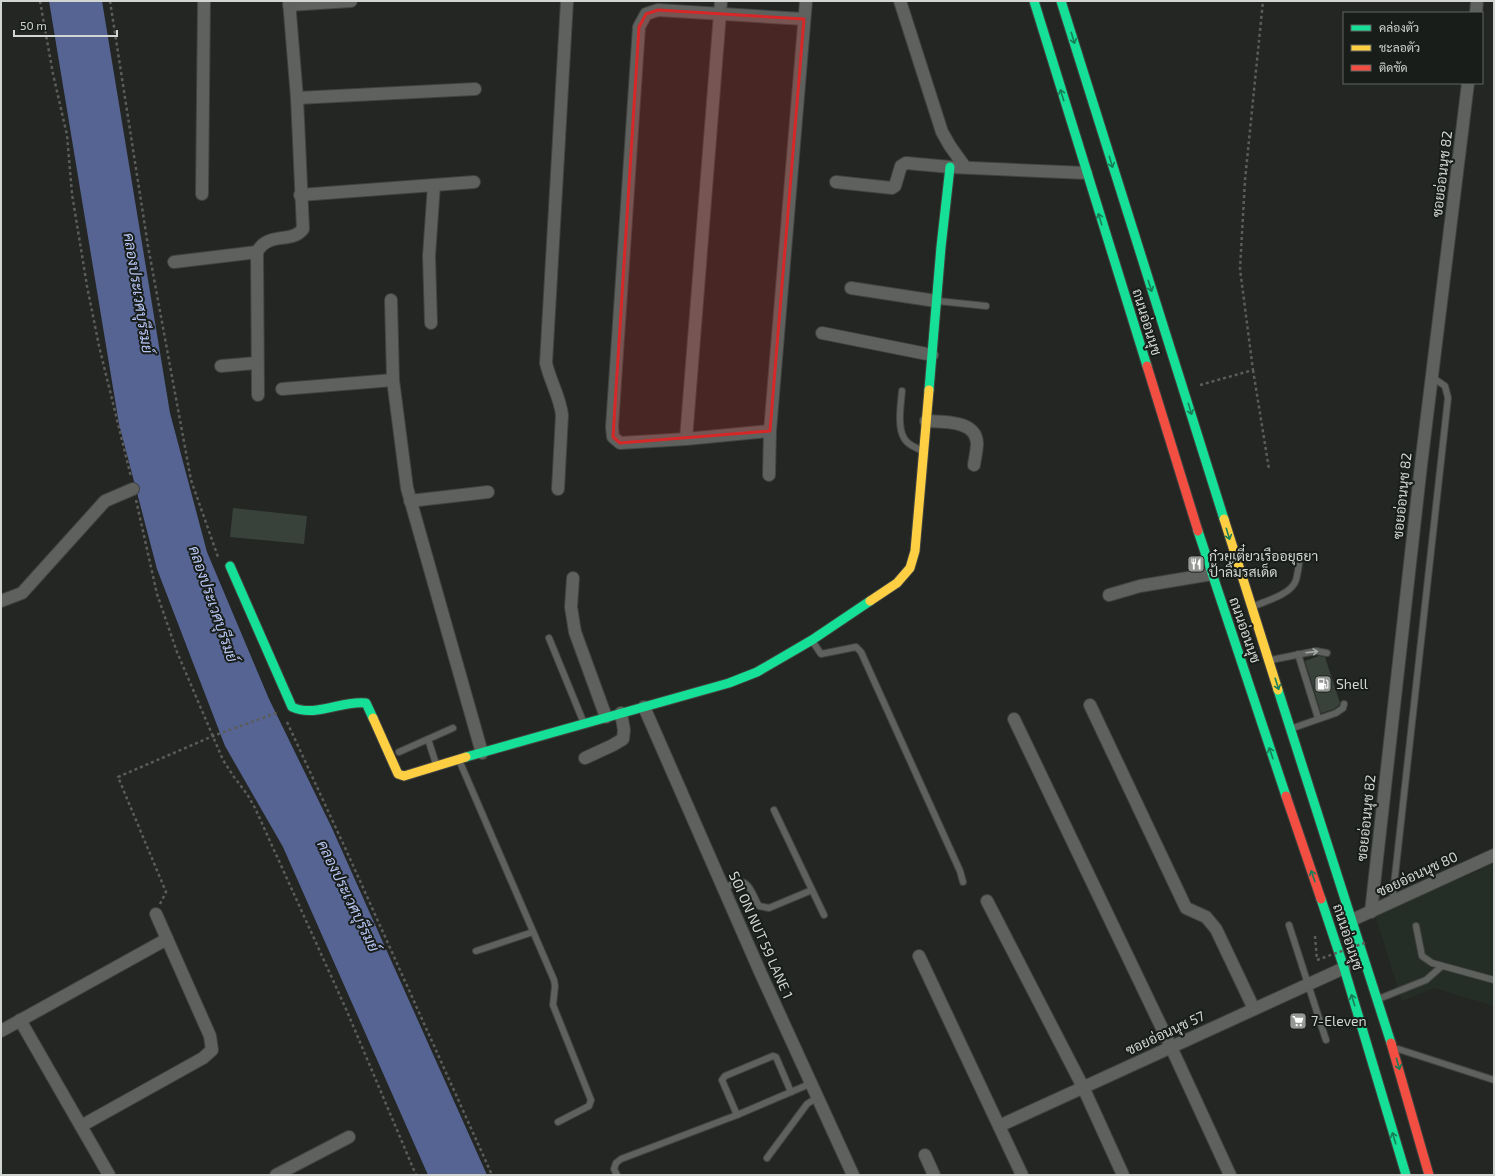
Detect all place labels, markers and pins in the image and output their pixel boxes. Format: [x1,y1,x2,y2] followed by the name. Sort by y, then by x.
[1209,544,1318,580] place label: ก๋วยเตี๋ยวเรืออยุธยา ป้าลิ้มรสเด็ด
[1186,554,1206,574] restaurant icon: ก๋วยเตี๋ยวเรืออยุธยา ป้าลิ้มรสเด็ด
[1313,674,1333,694] fuel station icon: Shell
[1336,675,1369,692] place label: Shell
[1288,1011,1308,1031] supermarket icon: 7-Eleven
[1311,1012,1367,1029] place label: 7-Eleven

